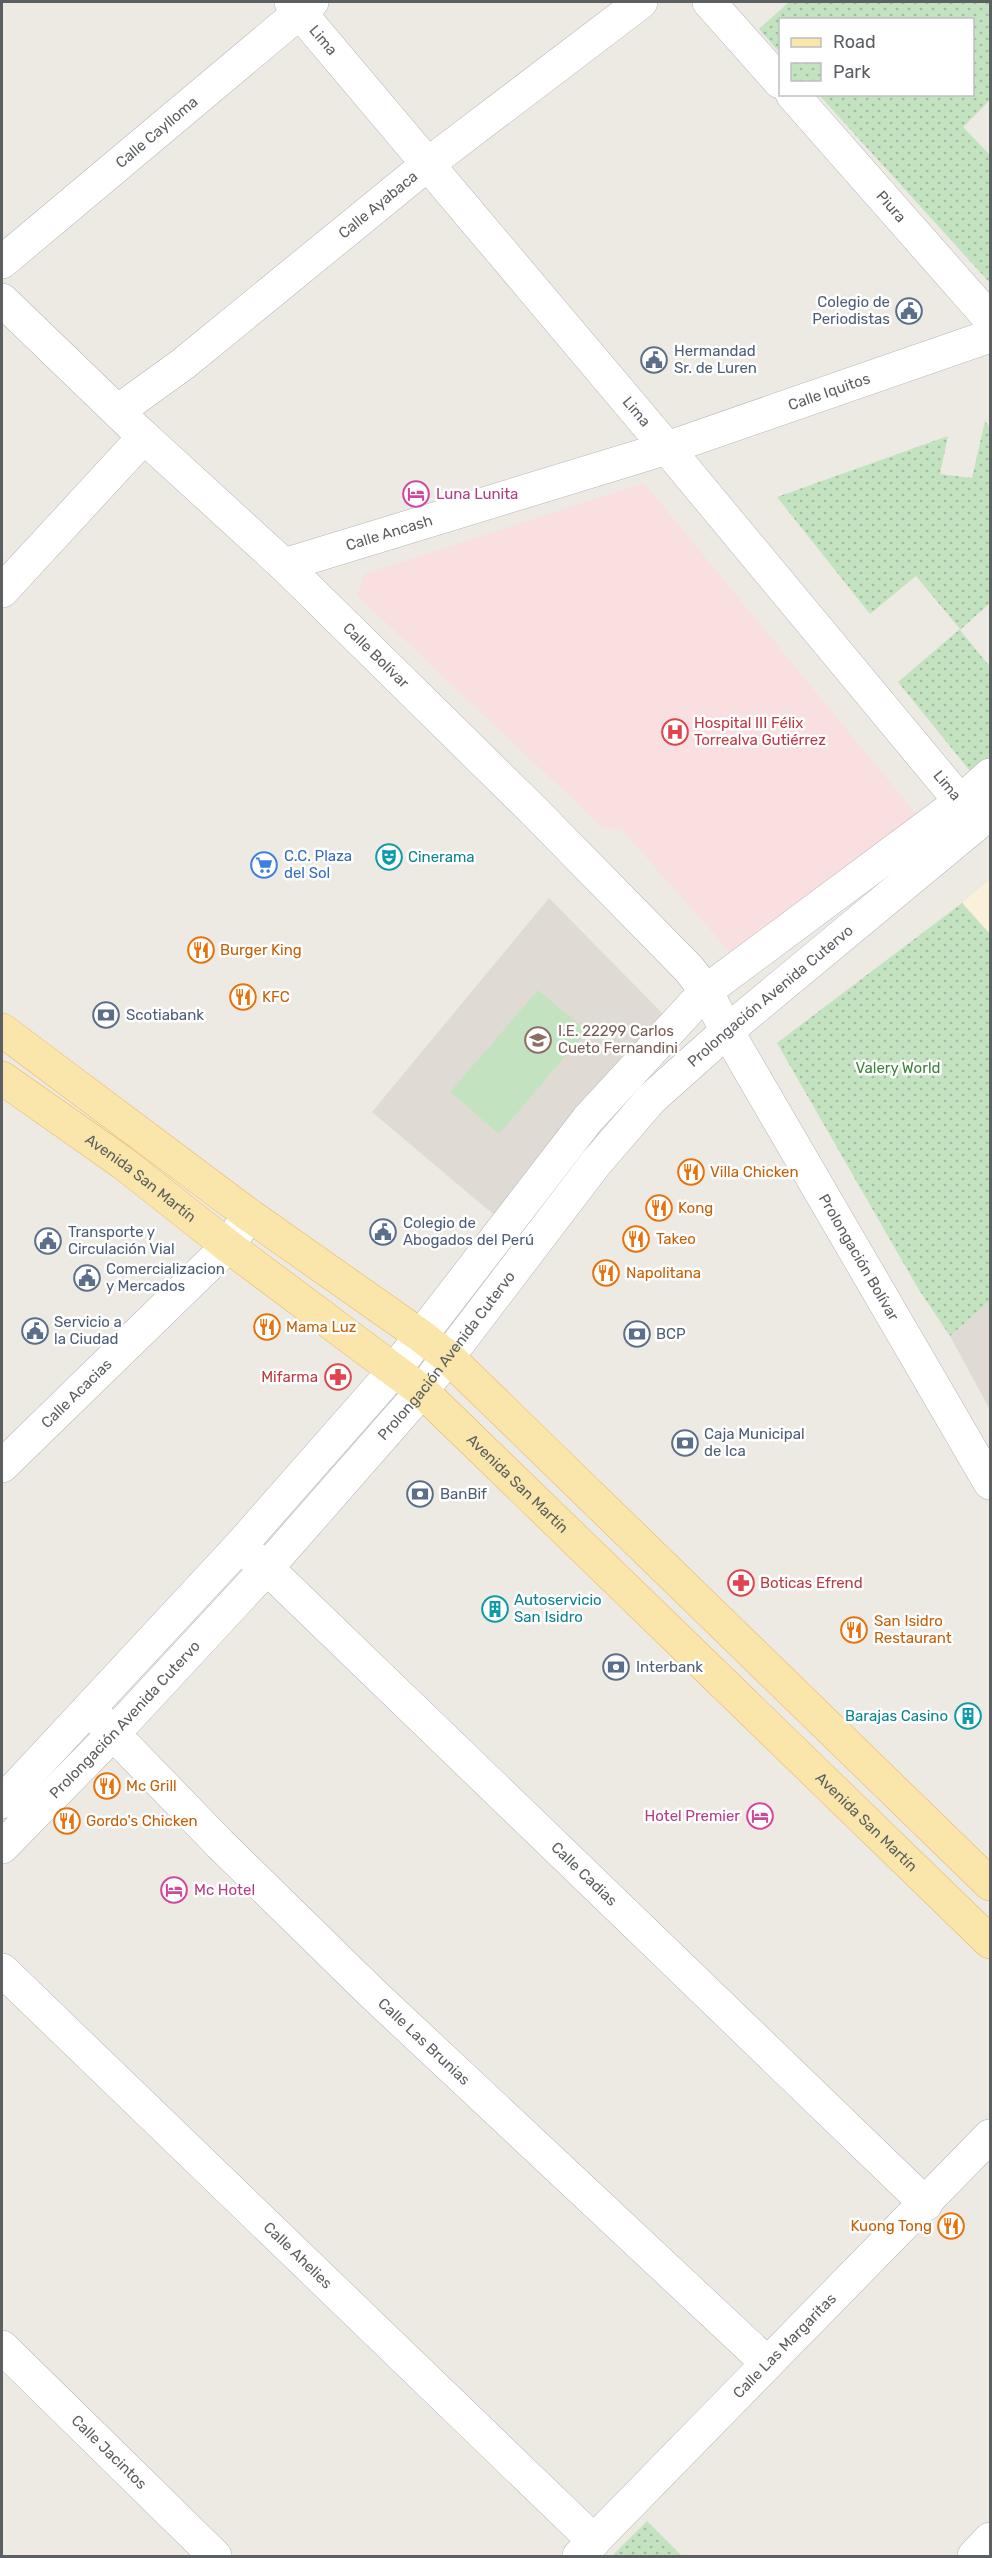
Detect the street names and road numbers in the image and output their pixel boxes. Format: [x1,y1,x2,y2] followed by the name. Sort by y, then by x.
[305,22,341,59] street label: Lima
[112,93,201,172] street label: Calle Caylloma
[335,167,421,242] street label: Calle Ayabaca
[872,187,910,226] street label: Piura
[786,369,873,414] street label: Calle Iquitos
[619,393,654,430] street label: Lima
[344,511,435,555] street label: Calle Ancash
[339,619,413,692] street label: Calle Bolívar
[929,767,965,804] street label: Lima
[684,921,857,1071] street label: Prolongación Avenida Cutervo
[82,1130,200,1226] street label: Avenida San Martín
[815,1191,903,1324] street label: Prolongación Bolívar
[374,1268,519,1444] street label: Prolongación Avenida Cutervo
[37,1355,116,1432] street label: Calle Acacias
[463,1430,572,1537] street label: Avenida San Martín
[46,1637,204,1802] street label: Prolongación Avenida Cutervo
[812,1769,921,1875] street label: Avenida San Martín
[547,1838,621,1910] street label: Calle Cadias
[374,1994,474,2089] street label: Calle Las Brunias
[260,2218,336,2293] street label: Calle Ahelies
[729,2289,840,2402] street label: Calle Las Margaritas
[68,2411,151,2493] street label: Calle Jacintos

